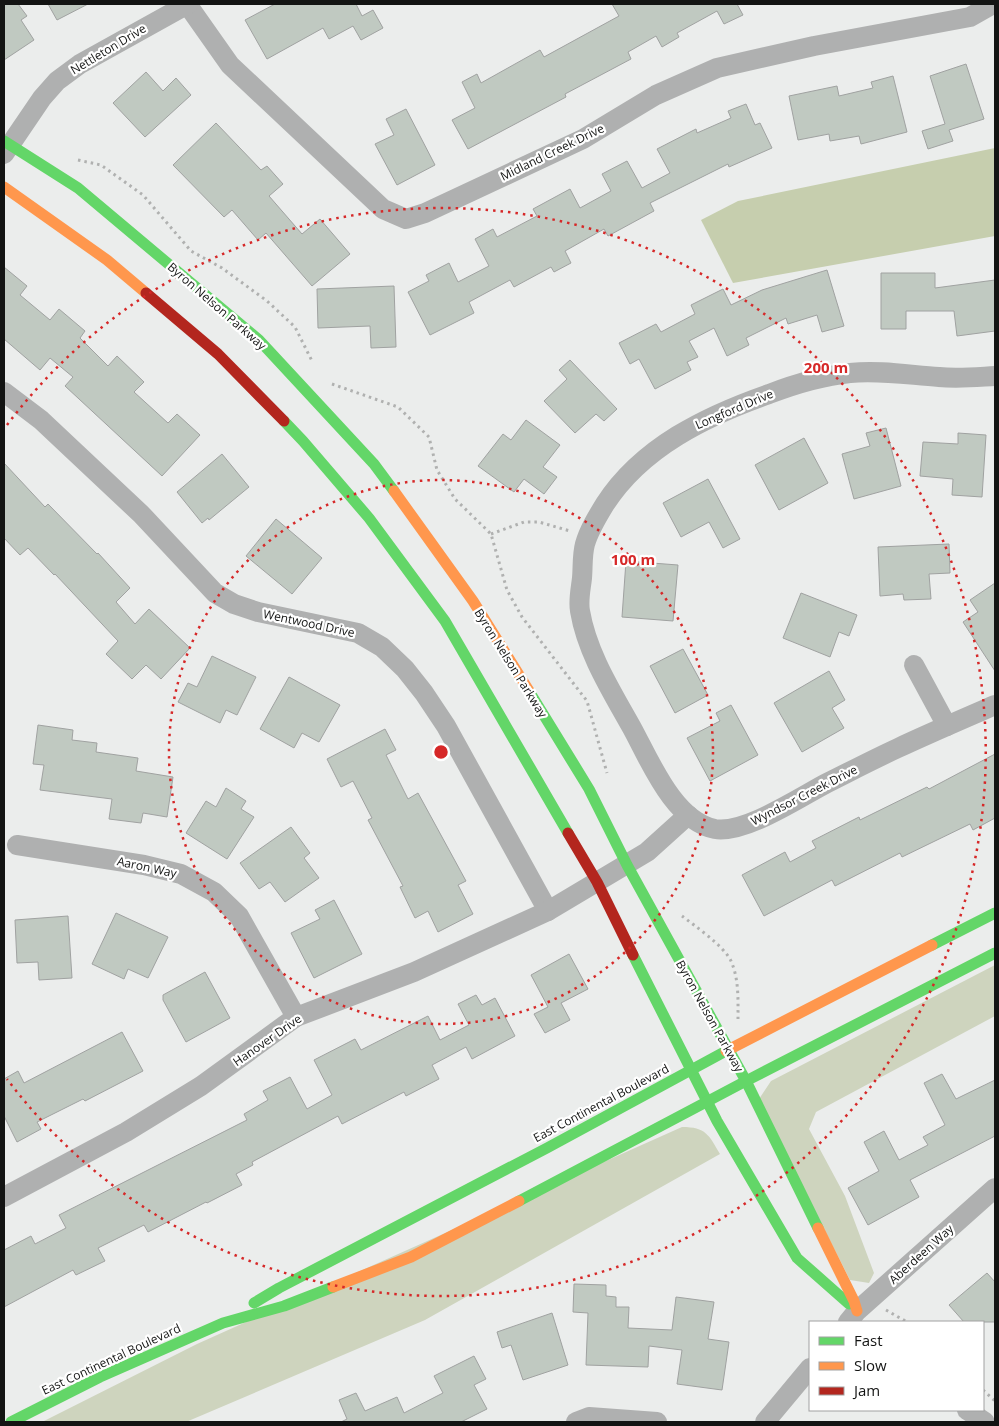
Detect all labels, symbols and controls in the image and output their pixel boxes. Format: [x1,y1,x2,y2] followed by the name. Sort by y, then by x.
[67,20,149,78] street label: Nettleton Drive
[497,119,607,185] street label: Midland Creek Drive
[164,258,271,354] street label: Byron Nelson Parkway
[804,357,848,377] text: 200 m
[692,385,776,433] street label: Longford Drive
[611,549,655,569] text: 100 m
[262,605,357,641] street label: Wentwood Drive
[470,605,552,722] street label: Byron Nelson Parkway
[432,743,450,761] centre of rings
[748,761,860,829] street label: Wyndsor Creek Drive
[116,852,179,882] street label: Aaron Way
[672,957,748,1076] street label: Byron Nelson Parkway
[229,1010,305,1070] street label: Hanover Drive
[530,1060,672,1146] street label: East Continental Boulevard
[885,1220,958,1288] street label: Aberdeen Way
[39,1319,183,1399] street label: East Continental Boulevard
[809,1321,984,1411] legend
[854,1330,883,1350] text: Fast
[854,1355,887,1375] text: Slow
[852,1380,880,1400] text: Jam

